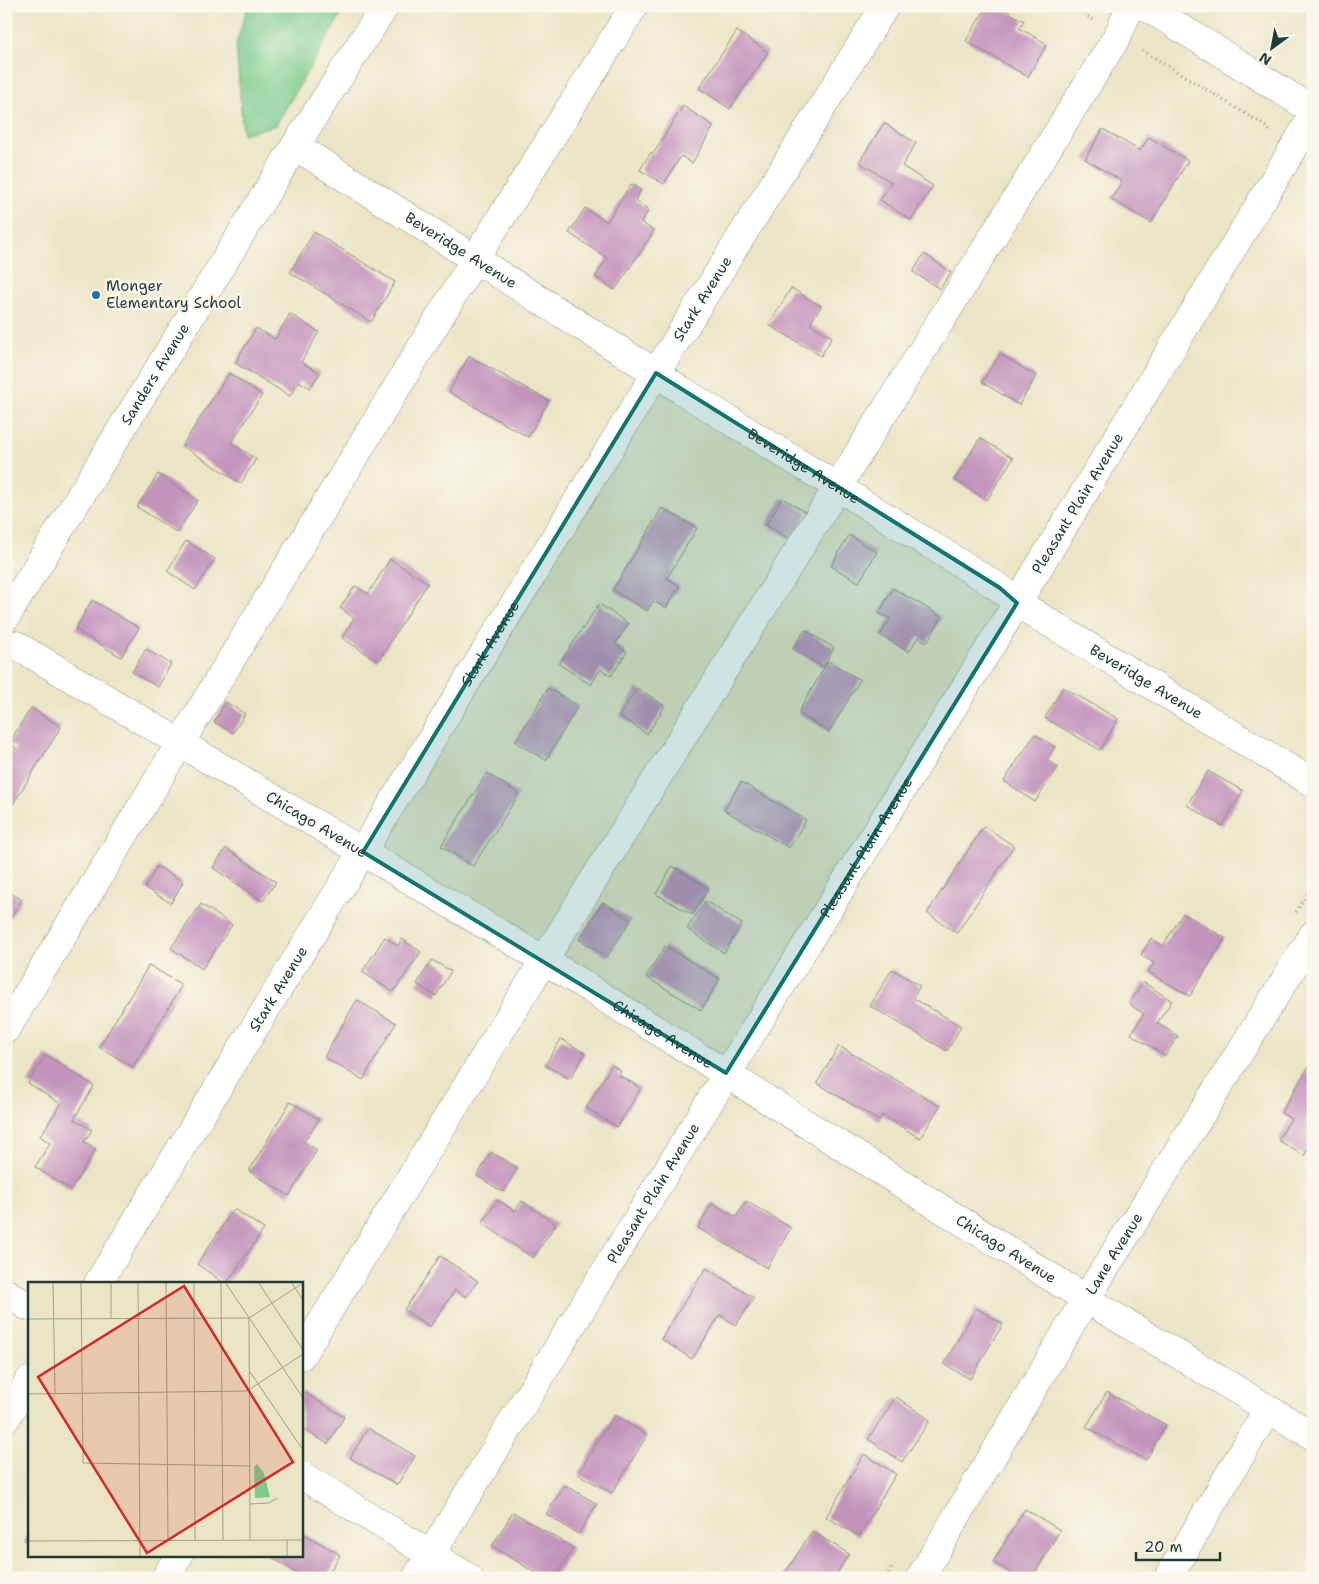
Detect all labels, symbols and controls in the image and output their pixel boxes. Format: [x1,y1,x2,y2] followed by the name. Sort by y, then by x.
[1246,22,1296,72] north arrow
[1256,48,1275,70] text: N
[401,208,521,293] street label: Beveridge Avenue
[668,252,736,345] street label: Stark Avenue
[106,276,242,313] place label: Monger Elementary School
[90,289,102,301] marker: Monger Elementary School
[116,319,194,429] street label: Sanders Avenue
[744,424,864,509] street label: Beveridge Avenue
[1027,429,1128,578] street label: Pleasant Plain Avenue
[456,597,524,690] street label: Stark Avenue
[1086,640,1206,724] street label: Beveridge Avenue
[815,773,917,922] street label: Pleasant Plain Avenue
[262,786,371,862] street label: Chicago Avenue
[245,942,312,1035] street label: Stark Avenue
[609,995,717,1073] street label: Chicago Avenue
[602,1119,704,1267] street label: Pleasant Plain Avenue
[1081,1209,1147,1299] street label: Lane Avenue
[952,1210,1060,1288] street label: Chicago Avenue
[28,1282,302,1556] inset map
[1136,1529,1220,1561] scale bar
[1144,1537,1183,1557] text: 20 m

